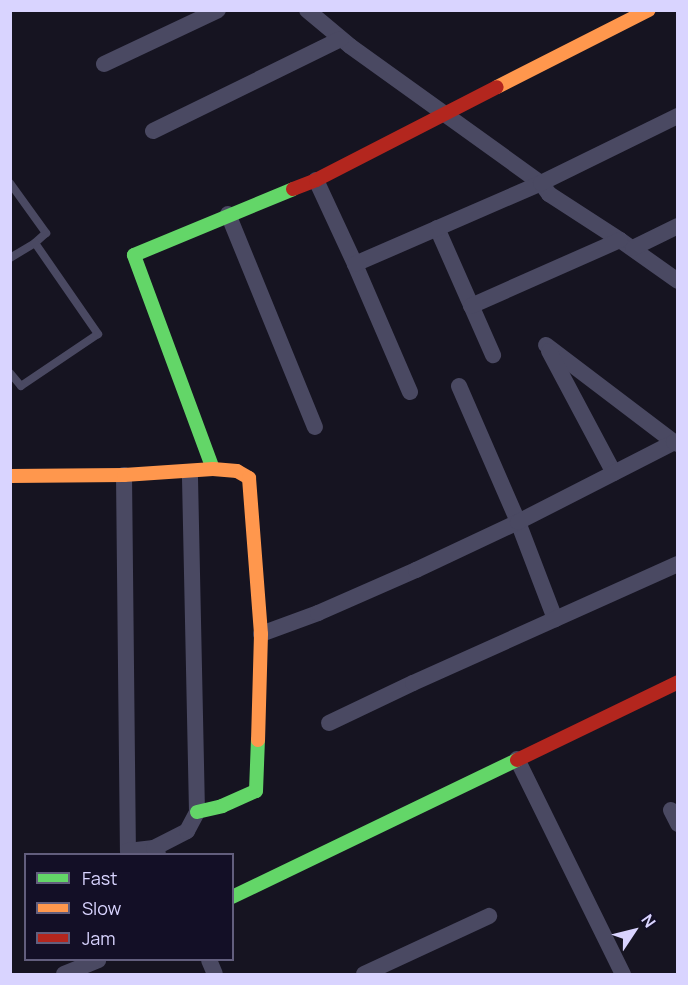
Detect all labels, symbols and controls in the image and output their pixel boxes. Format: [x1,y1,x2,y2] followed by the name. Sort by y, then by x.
[24,853,234,961] legend
[82,866,117,890] text: Fast
[82,896,121,920] text: Slow
[604,901,664,961] north arrow
[636,910,661,932] text: N
[82,926,116,950] text: Jam

